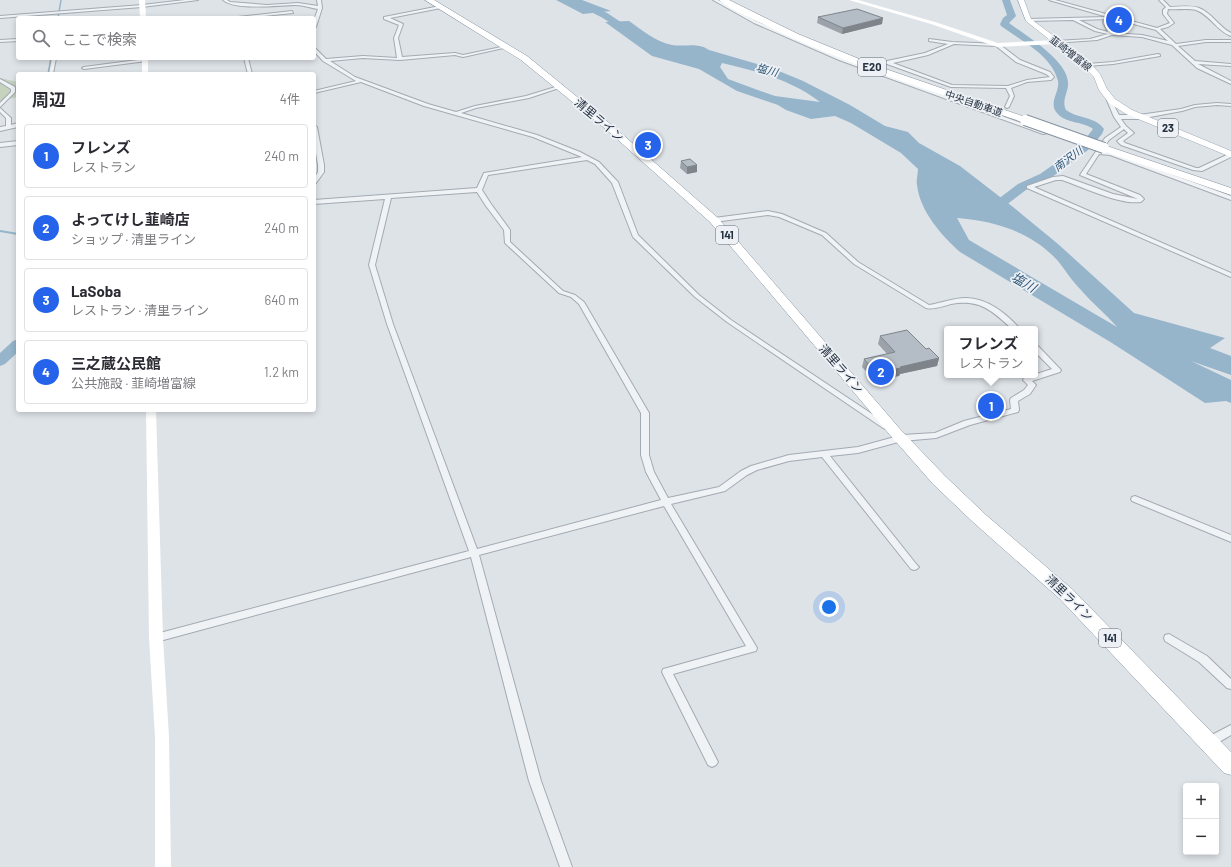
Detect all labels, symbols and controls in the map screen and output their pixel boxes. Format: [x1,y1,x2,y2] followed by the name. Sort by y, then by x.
[1106,5,1132,35] pin: 4
[16,16,316,60] search box
[30,27,52,49] icon: search
[62,30,137,48] text: ここで検索
[1048,33,1094,73] street label: 韮崎増富線
[858,58,886,76] road number: E20
[755,60,780,79] water label: 塩川
[944,88,1004,118] street label: 中央自動車道
[32,89,66,109] text: 周辺
[280,91,300,107] text: 4件
[572,95,627,144] street label: 清里ライン
[1158,119,1178,137] road number: 23
[635,130,661,160] pin: 3
[71,138,131,156] text: フレンズ
[1051,143,1086,174] water label: 南沢川
[44,148,48,164] text: 1
[264,148,299,164] text: 240 m
[71,159,136,175] text: レストラン
[71,210,190,228] text: よってけし韮崎店
[42,220,50,236] text: 2
[264,220,299,236] text: 240 m
[716,226,738,244] road number: 141
[71,231,196,247] text: ショップ · 清里ライン
[1009,269,1041,296] water label: 塩川
[71,282,121,300] text: LaSoba
[42,292,50,308] text: 3
[264,292,299,308] text: 640 m
[71,302,209,318] text: レストラン · 清里ライン
[944,326,1038,378] popup
[958,334,1018,352] text: フレンズ
[817,341,867,396] street label: 清里ライン
[71,354,161,372] text: 三之蔵公民館
[958,355,1024,371] text: レストラン
[868,357,894,387] pin: 2
[42,364,50,380] text: 4
[264,364,299,380] text: 1.2 km
[71,375,196,391] text: 公共施設 · 韮崎増富線
[978,391,1004,421] pin: 1
[1043,571,1096,623] street label: 清里ライン
[819,597,839,617] your location
[1099,629,1121,647] road number: 141
[1183,783,1219,855] map controls
[1183,783,1219,819] button: +
[1183,819,1219,855] button: −

